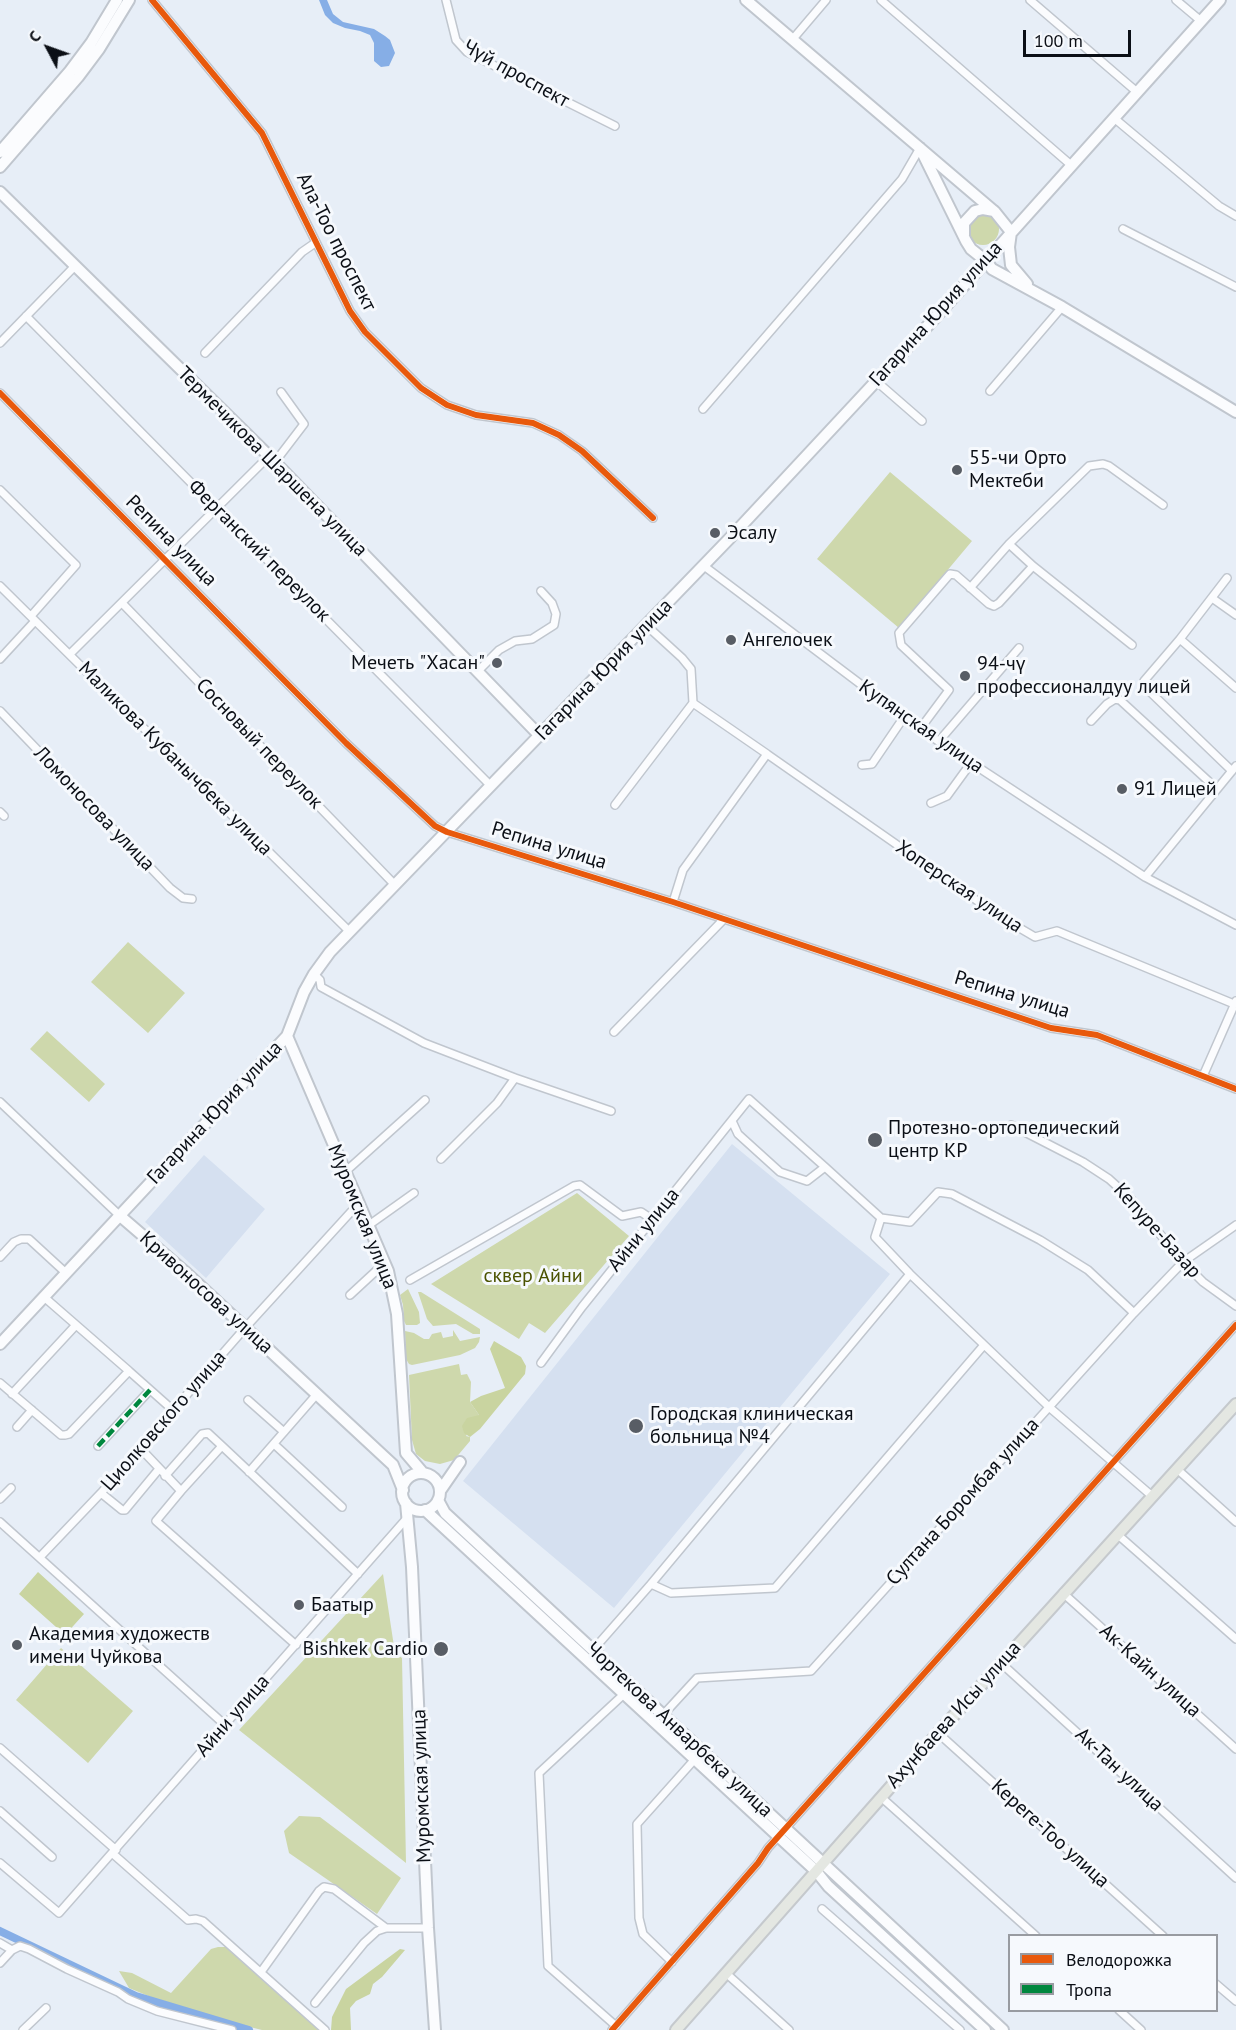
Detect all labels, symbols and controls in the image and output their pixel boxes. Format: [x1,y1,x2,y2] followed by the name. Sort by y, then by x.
[18,18,78,78] north arrow
[1026,18,1134,56] scale bar
[24,26,45,46] text: С
[1034,29,1083,52] text: 100 m
[459,35,573,113] street label: Чүй проспект
[291,169,381,315] street label: Ала-Тоо проспект
[865,236,1007,392] street label: Гагарина Юрия улица
[172,362,372,562] street label: Термечикова Шаршена улица
[969,446,1067,493] place label: 55-чи Орто Мектеби
[950,463,964,477] marker: 55-чи Орто Мектеби
[183,475,335,627] street label: Ферганский переулок
[120,490,222,592] street label: Репина улица
[727,521,777,545] place label: Эсалу
[708,526,722,540] marker: Эсалу
[530,594,678,746] street label: Гагарина Юрия улица
[743,628,833,652] place label: Ангелочек
[724,633,738,647] marker: Ангелочек
[351,651,485,675] place label: Мечеть "Хасан"
[977,652,1191,699] place label: 94-чү профессионалдуу лицей
[490,656,504,670] marker: Мечеть "Хасан"
[73,657,277,861] street label: Маликова Кубанычбека улица
[958,669,972,683] marker: 94-чү профессионалдуу лицей
[191,674,327,814] street label: Сосновый переулок
[854,675,988,779] street label: Купянская улица
[28,742,160,876] street label: Ломоносова улица
[1134,777,1217,801] place label: 91 Лицей
[1115,782,1129,796] marker: 91 Лицей
[488,817,610,875] street label: Репина улица
[891,836,1027,938] street label: Хоперская улица
[951,966,1073,1024] street label: Репина улица
[142,1036,288,1190] street label: Гагарина Юрия улица
[888,1116,1120,1163] place label: Протезно-ортопедический центр КР
[866,1131,884,1149] marker: Протезно-ортопедический центр КР
[322,1141,402,1293] street label: Муромская улица
[1108,1178,1206,1284] street label: Кепуре-Базар
[603,1183,685,1277] street label: Айни улица
[134,1227,278,1359] street label: Кривоносова улица
[483,1264,583,1288] park label: сквер Айни
[96,1346,232,1496] street label: Циолковского улица
[650,1402,854,1449] place label: Городская клиническая больница №4
[882,1413,1044,1591] street label: Султана Боромбая улица
[627,1417,645,1435] marker: Городская клиническая больница №4
[311,1593,374,1617] place label: Баатыр
[292,1598,306,1612] marker: Баатыр
[1094,1619,1206,1723] street label: Ак-Кайн улица
[29,1622,210,1669] place label: Академия художеств имени Чуйкова
[303,1637,428,1661] place label: Bishkek Cardio
[581,1637,777,1823] street label: Чортекова Анварбека улица
[882,1637,1026,1793] street label: Ахунбаева Исы улица
[10,1638,24,1652] marker: Академия художеств имени Чуйкова
[432,1640,450,1658] marker: Bishkek Cardio
[191,1670,275,1762] street label: Айни улица
[407,1709,437,1863] street label: Муромская улица
[1070,1723,1168,1817] street label: Ак-Тан улица
[986,1775,1114,1893] street label: Кереге-Тоо улица
[1008,1934,1218,2012] legend
[1066,1948,1172,1971] text: Велодорожка
[1066,1978,1112,2001] text: Тропа

